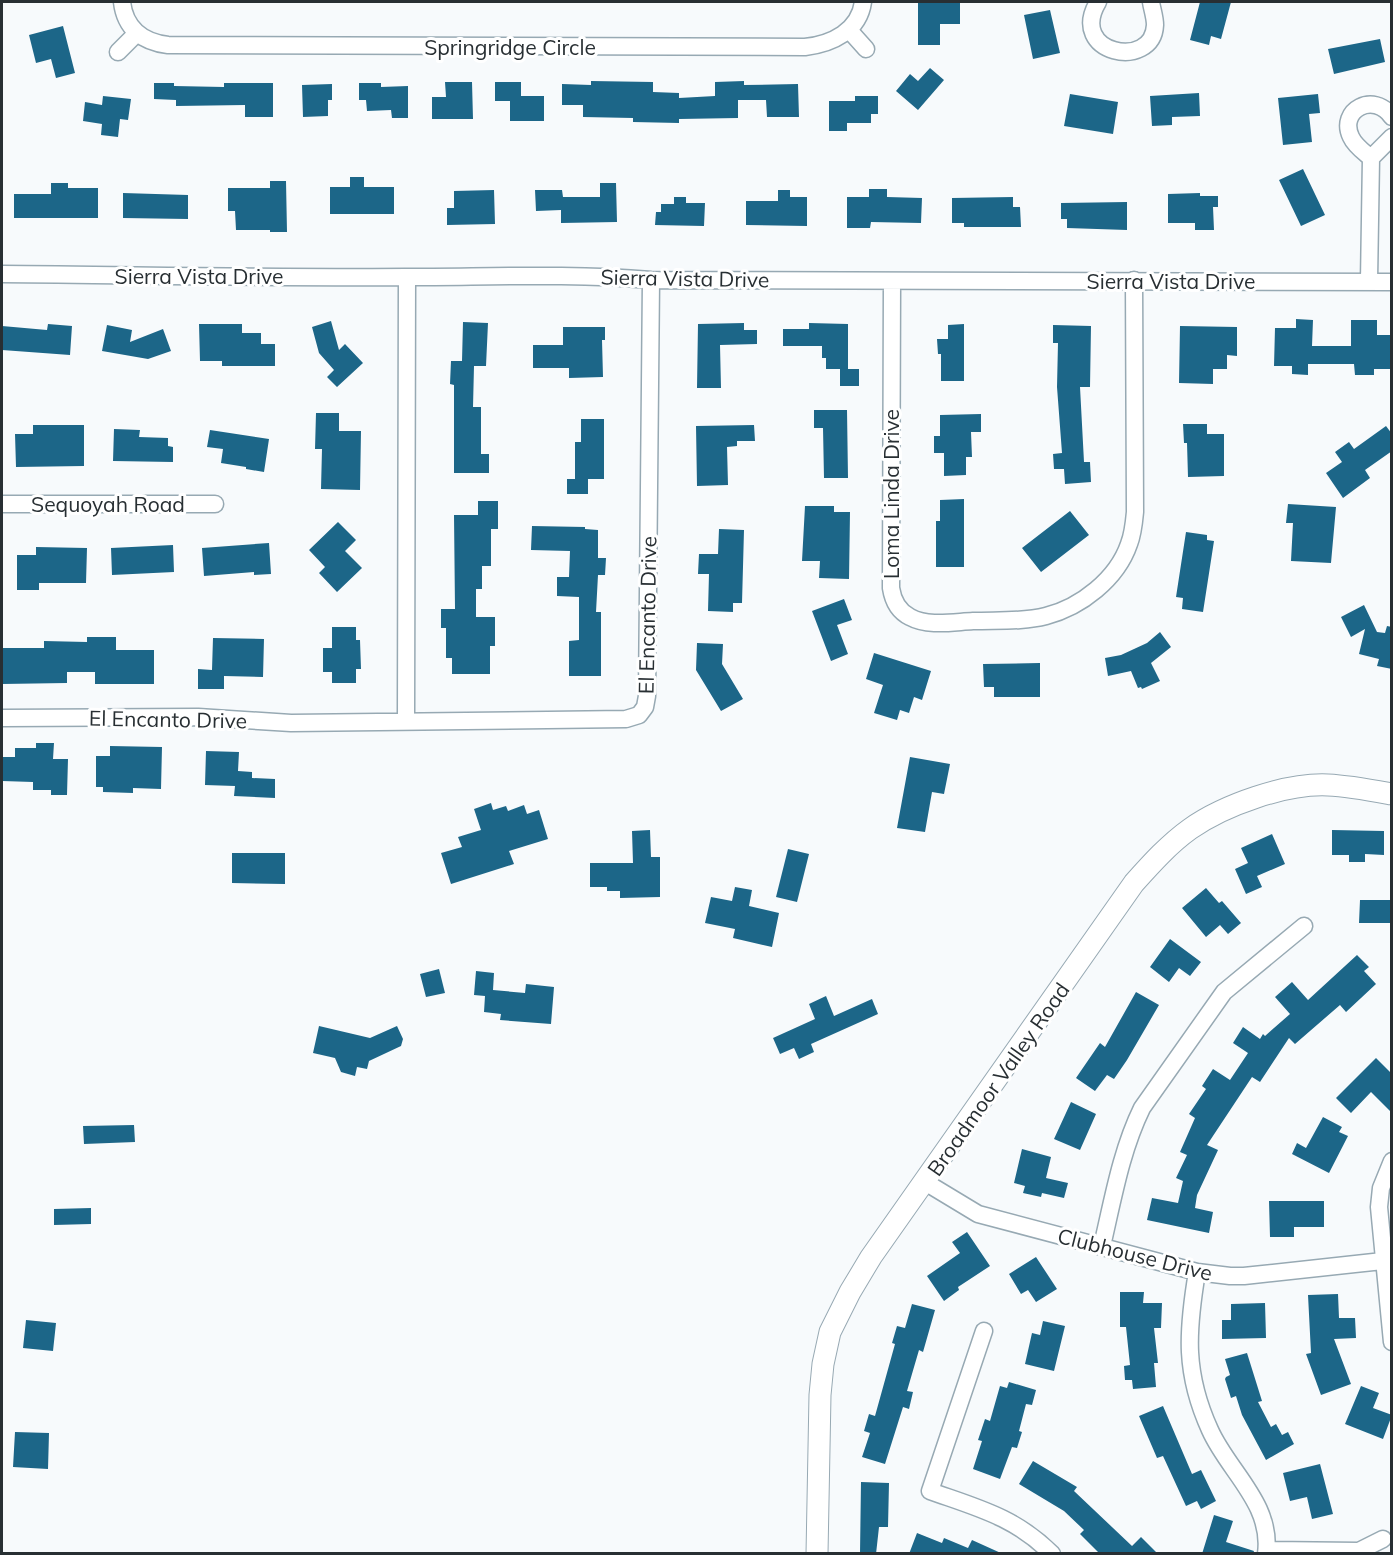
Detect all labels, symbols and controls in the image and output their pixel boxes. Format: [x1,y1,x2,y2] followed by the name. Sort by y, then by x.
[424,34,596,60] street label: Springridge Circle
[115,263,283,289] street label: Sierra Vista Drive
[600,264,770,292] street label: Sierra Vista Drive
[1087,268,1255,294] street label: Sierra Vista Drive
[878,409,904,579] street label: Loma Linda Drive
[31,491,185,517] street label: Sequoyah Road
[633,536,661,694] street label: El Encanto Drive
[89,705,247,733] street label: El Encanto Drive
[921,977,1075,1181] street label: Broadmoor Valley Road
[1055,1222,1215,1286] street label: Clubhouse Drive

